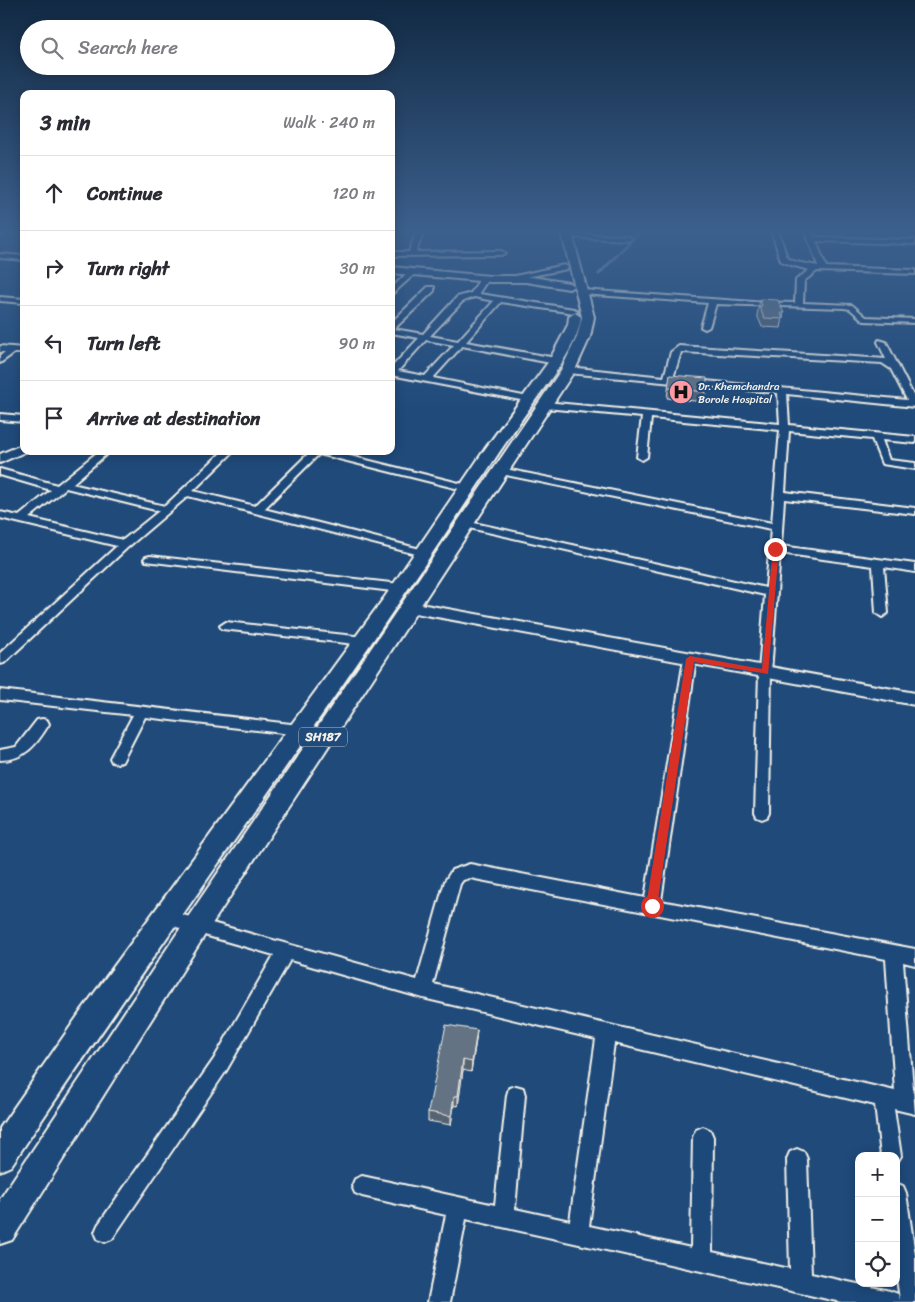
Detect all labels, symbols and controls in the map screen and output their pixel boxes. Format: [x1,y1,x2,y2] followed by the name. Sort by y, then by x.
[20,20,395,75] search box
[78,31,178,64] text: Search here
[38,34,66,62] icon: search
[40,104,90,142] text: 3 min
[283,108,375,137] text: Walk · 240 m
[87,177,163,210] text: Continue
[40,179,68,207] icon: ahead
[332,179,375,208] text: 120 m
[87,252,169,285] text: Turn right
[40,254,68,282] icon: right
[340,254,375,283] text: 30 m
[87,327,160,360] text: Turn left
[40,329,68,357] icon: left
[339,329,375,358] text: 90 m
[698,377,780,409] place label: Dr. Khemchandra Borole Hospital
[668,379,694,405] hospital icon: Dr. Khemchandra Borole Hospital
[87,402,260,435] text: Arrive at destination
[40,404,68,432] icon: arrive
[764,538,787,561] route end
[299,728,347,746] road number: SH187
[641,895,664,918] route start
[855,1152,900,1287] map controls
[855,1152,900,1197] button: +
[855,1197,900,1242] button: −
[855,1242,900,1287] button: locate

